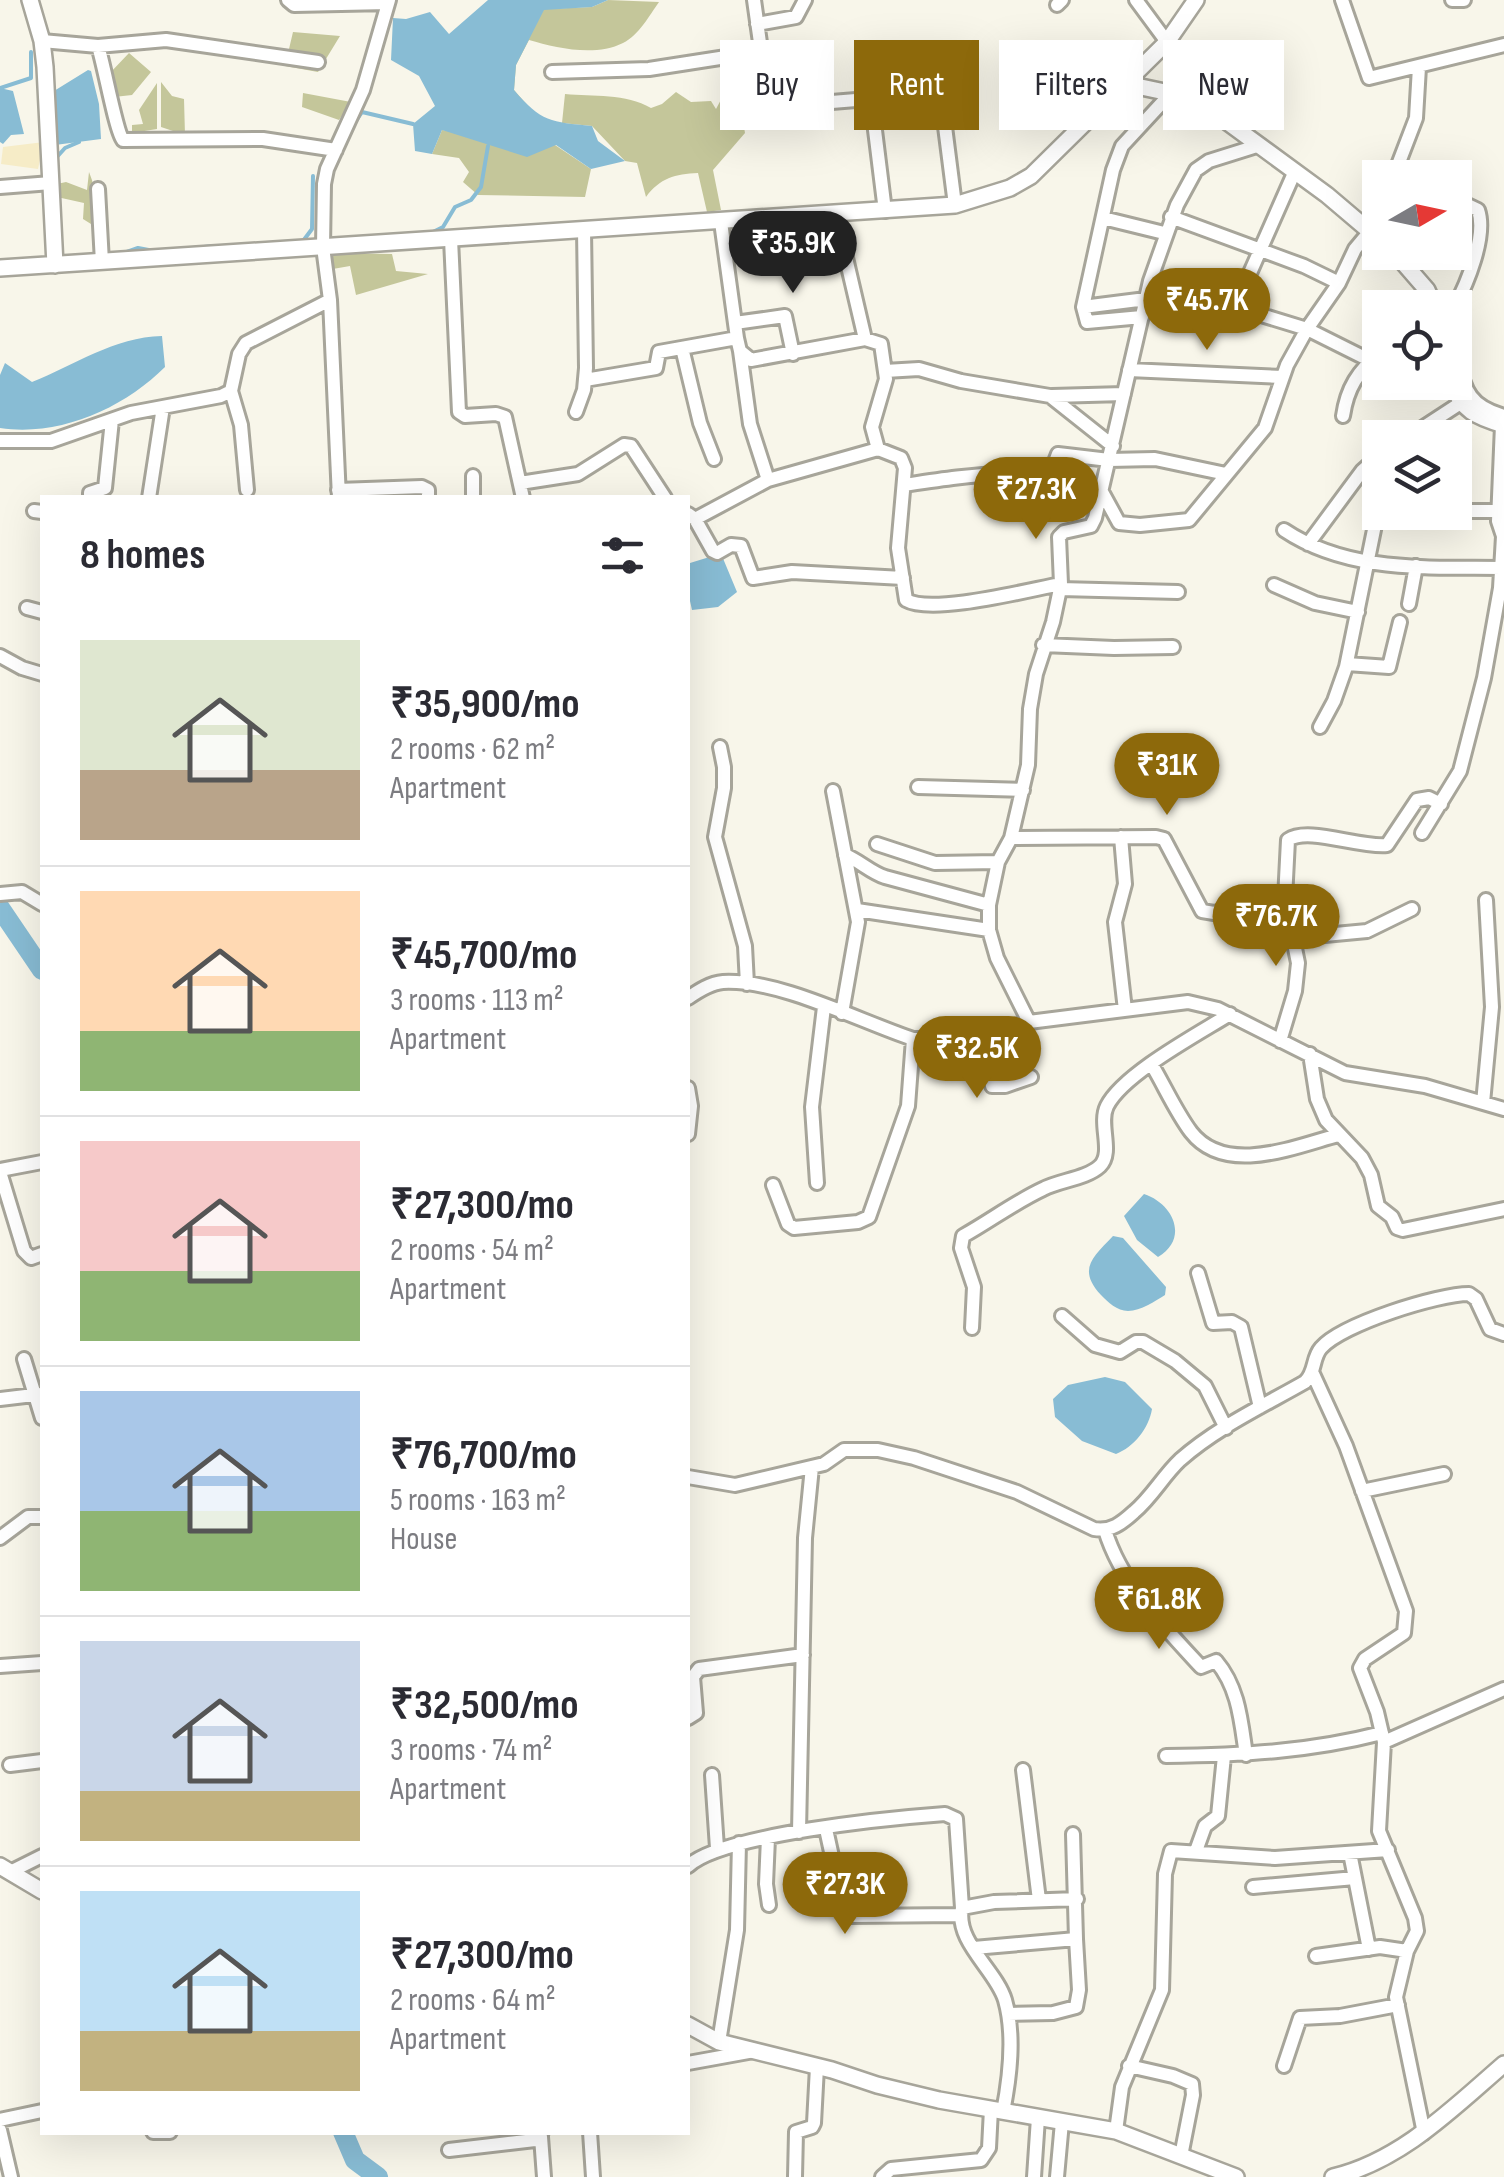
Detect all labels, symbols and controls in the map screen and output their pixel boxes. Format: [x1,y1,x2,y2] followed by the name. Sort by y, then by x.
[720,40,834,130] chip: Buy
[854,40,979,130] chip: Rent
[999,40,1143,130] chip: Filters
[1163,40,1284,130] chip: New
[1362,160,1472,270] north arrow
[1362,160,1472,530] map controls
[712,211,874,296] pin: ₹35.9K
[751,224,835,263] text: ₹35.9K
[1126,268,1288,353] pin: ₹45.7K
[1165,281,1249,320] text: ₹45.7K
[1362,290,1472,400] button: locate
[1362,420,1472,530] button: layers
[955,457,1117,542] pin: ₹27.3K
[996,470,1076,509] text: ₹27.3K
[595,528,650,583] icon: filters
[80,530,205,581] text: 8 homes
[390,679,580,730] text: ₹35,900/mo
[160,680,280,800] icon: home
[390,730,555,769] text: 2 rooms · 62 m²
[1108,733,1226,818] pin: ₹31K
[1136,746,1198,785] text: ₹31K
[390,769,506,808] text: Apartment
[1195,884,1357,969] pin: ₹76.7K
[1235,897,1317,936] text: ₹76.7K
[390,930,577,981] text: ₹45,700/mo
[160,931,280,1051] icon: home
[390,981,564,1020] text: 3 rooms · 113 m²
[896,1016,1058,1101] pin: ₹32.5K
[390,1020,506,1059] text: Apartment
[935,1029,1019,1068] text: ₹32.5K
[390,1180,574,1231] text: ₹27,300/mo
[160,1181,280,1301] icon: home
[390,1231,554,1270] text: 2 rooms · 54 m²
[390,1270,506,1309] text: Apartment
[390,1430,577,1481] text: ₹76,700/mo
[160,1431,280,1551] icon: home
[390,1481,566,1520] text: 5 rooms · 163 m²
[390,1520,457,1559] text: House
[1078,1567,1240,1652] pin: ₹61.8K
[1117,1580,1201,1619] text: ₹61.8K
[390,1680,578,1731] text: ₹32,500/mo
[160,1681,280,1801] icon: home
[390,1731,552,1770] text: 3 rooms · 74 m²
[390,1770,506,1809] text: Apartment
[764,1852,926,1937] pin: ₹27.3K
[805,1865,885,1904] text: ₹27.3K
[390,1930,574,1981] text: ₹27,300/mo
[160,1931,280,2051] icon: home
[390,1981,556,2020] text: 2 rooms · 64 m²
[390,2020,506,2059] text: Apartment

